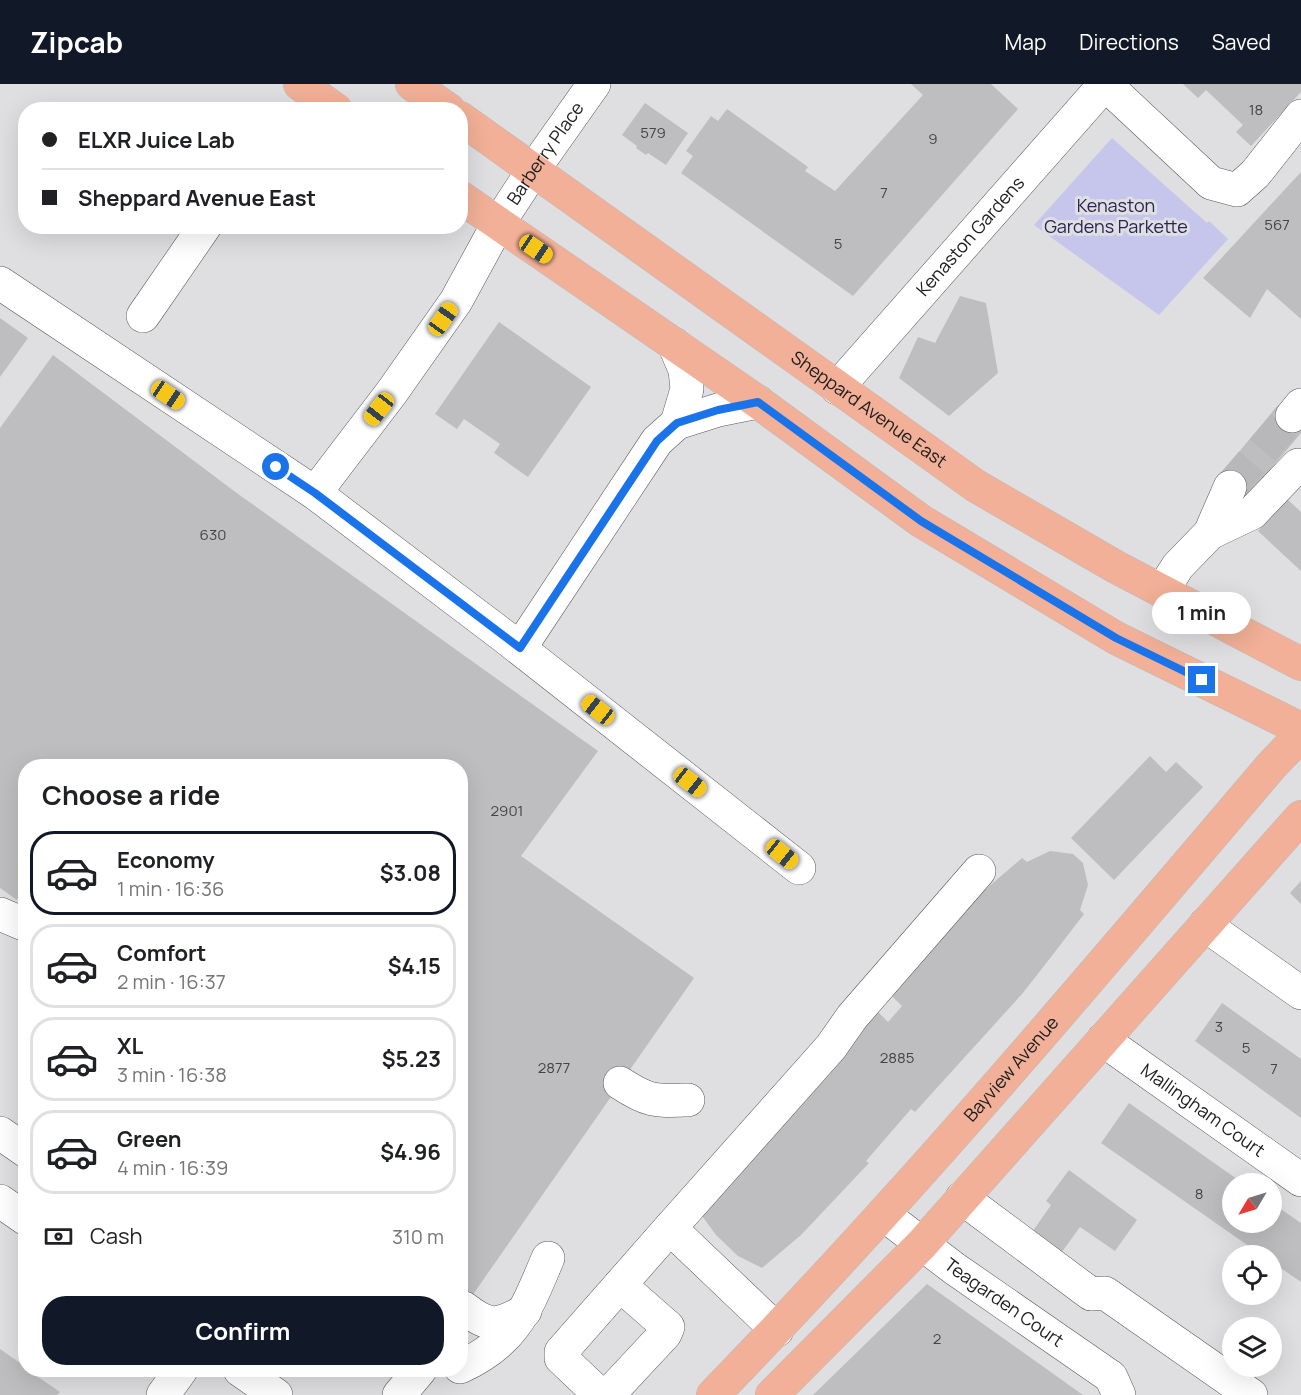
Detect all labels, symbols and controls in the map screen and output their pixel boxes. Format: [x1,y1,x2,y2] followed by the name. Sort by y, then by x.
[30,23,123,61] text: Zipcab
[1005,28,1046,56] text: Map
[1079,28,1179,56] text: Directions
[1212,28,1271,56] text: Saved
[501,97,589,209] street label: Barberry Place
[1249,99,1263,120] house number: 18
[640,122,666,143] house number: 579
[78,125,235,155] text: ELXR Juice Lab
[928,128,938,149] house number: 9
[910,171,1029,301] street label: Kenaston Gardens
[880,182,888,203] house number: 7
[78,183,316,213] text: Sheppard Avenue East
[1044,193,1188,238] park label: Kenaston Gardens Parkette
[1264,214,1290,235] house number: 567
[516,231,556,267] car
[834,233,842,254] house number: 5
[425,299,461,339] car
[787,345,952,473] street label: Sheppard Avenue East
[148,377,188,413] car
[361,389,397,429] car
[262,453,289,480] route start
[200,524,226,545] house number: 630
[1152,593,1252,635] callout: 1 min
[1177,599,1226,626] text: 1 min
[1188,666,1215,693] route end
[578,692,618,728] car
[670,764,710,800] car
[42,776,220,813] text: Choose a ride
[491,800,523,821] house number: 2901
[762,836,802,872] car
[117,845,215,875] text: Economy
[45,846,99,900] icon: car
[380,858,441,888] text: $3.08
[117,875,225,902] text: 1 min · 16:36
[117,938,206,968] text: Comfort
[45,939,99,993] icon: car
[388,951,441,981] text: $4.15
[117,968,226,995] text: 2 min · 16:37
[958,1011,1063,1126] street label: Bayview Avenue
[1215,1016,1223,1037] house number: 3
[117,1031,143,1061] text: XL
[45,1032,99,1086] icon: car
[1242,1037,1250,1058] house number: 5
[382,1044,441,1074] text: $5.23
[880,1047,914,1068] house number: 2885
[538,1057,570,1078] house number: 2877
[1136,1057,1270,1162] street label: Mallingham Court
[1270,1058,1278,1079] house number: 7
[117,1061,227,1088] text: 3 min · 16:38
[117,1124,182,1154] text: Green
[45,1125,99,1179] icon: car
[380,1137,441,1167] text: $4.96
[117,1154,229,1181] text: 4 min · 16:39
[1222,1173,1282,1233] north arrow
[1222,1173,1282,1377] map controls
[1195,1183,1203,1204] house number: 8
[42,1220,75,1253] icon: cash
[90,1221,143,1251] text: Cash
[392,1223,444,1250] text: 310 m
[1222,1245,1282,1305] button: locate
[940,1252,1069,1352] street label: Teagarden Court
[42,1296,444,1365] button: Confirm
[1222,1317,1282,1377] button: layers
[933,1328,941,1349] house number: 2

